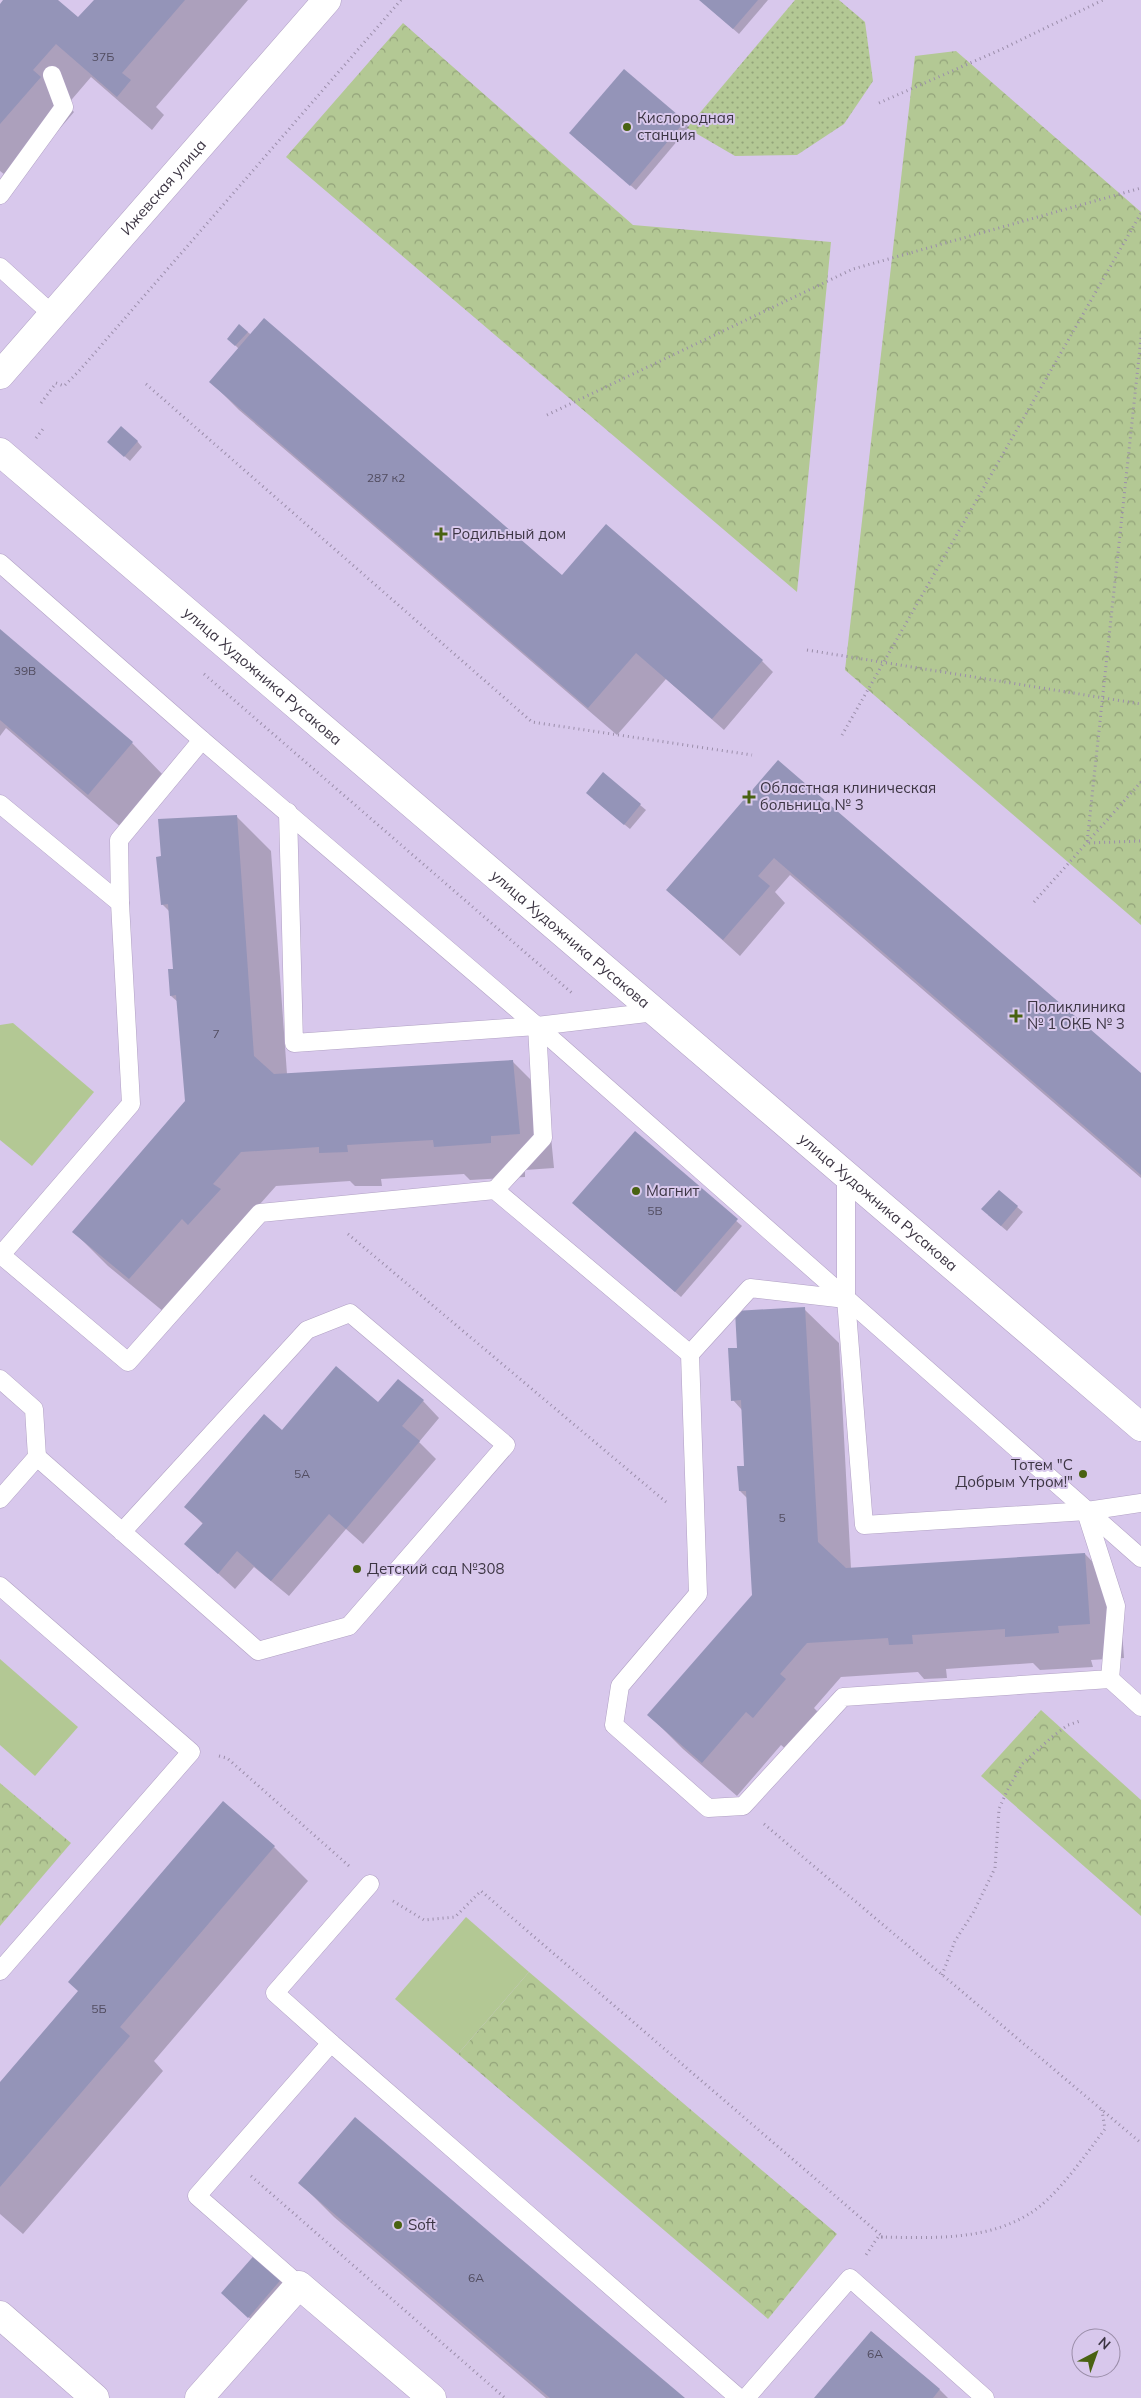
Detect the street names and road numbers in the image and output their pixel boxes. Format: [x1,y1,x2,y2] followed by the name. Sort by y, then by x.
[116,135,210,239] street label: Ижевская улица
[179,603,346,749] street label: улица Художника Русакова
[487,866,654,1012] street label: улица Художника Русакова
[795,1129,962,1275] street label: улица Художника Русакова

